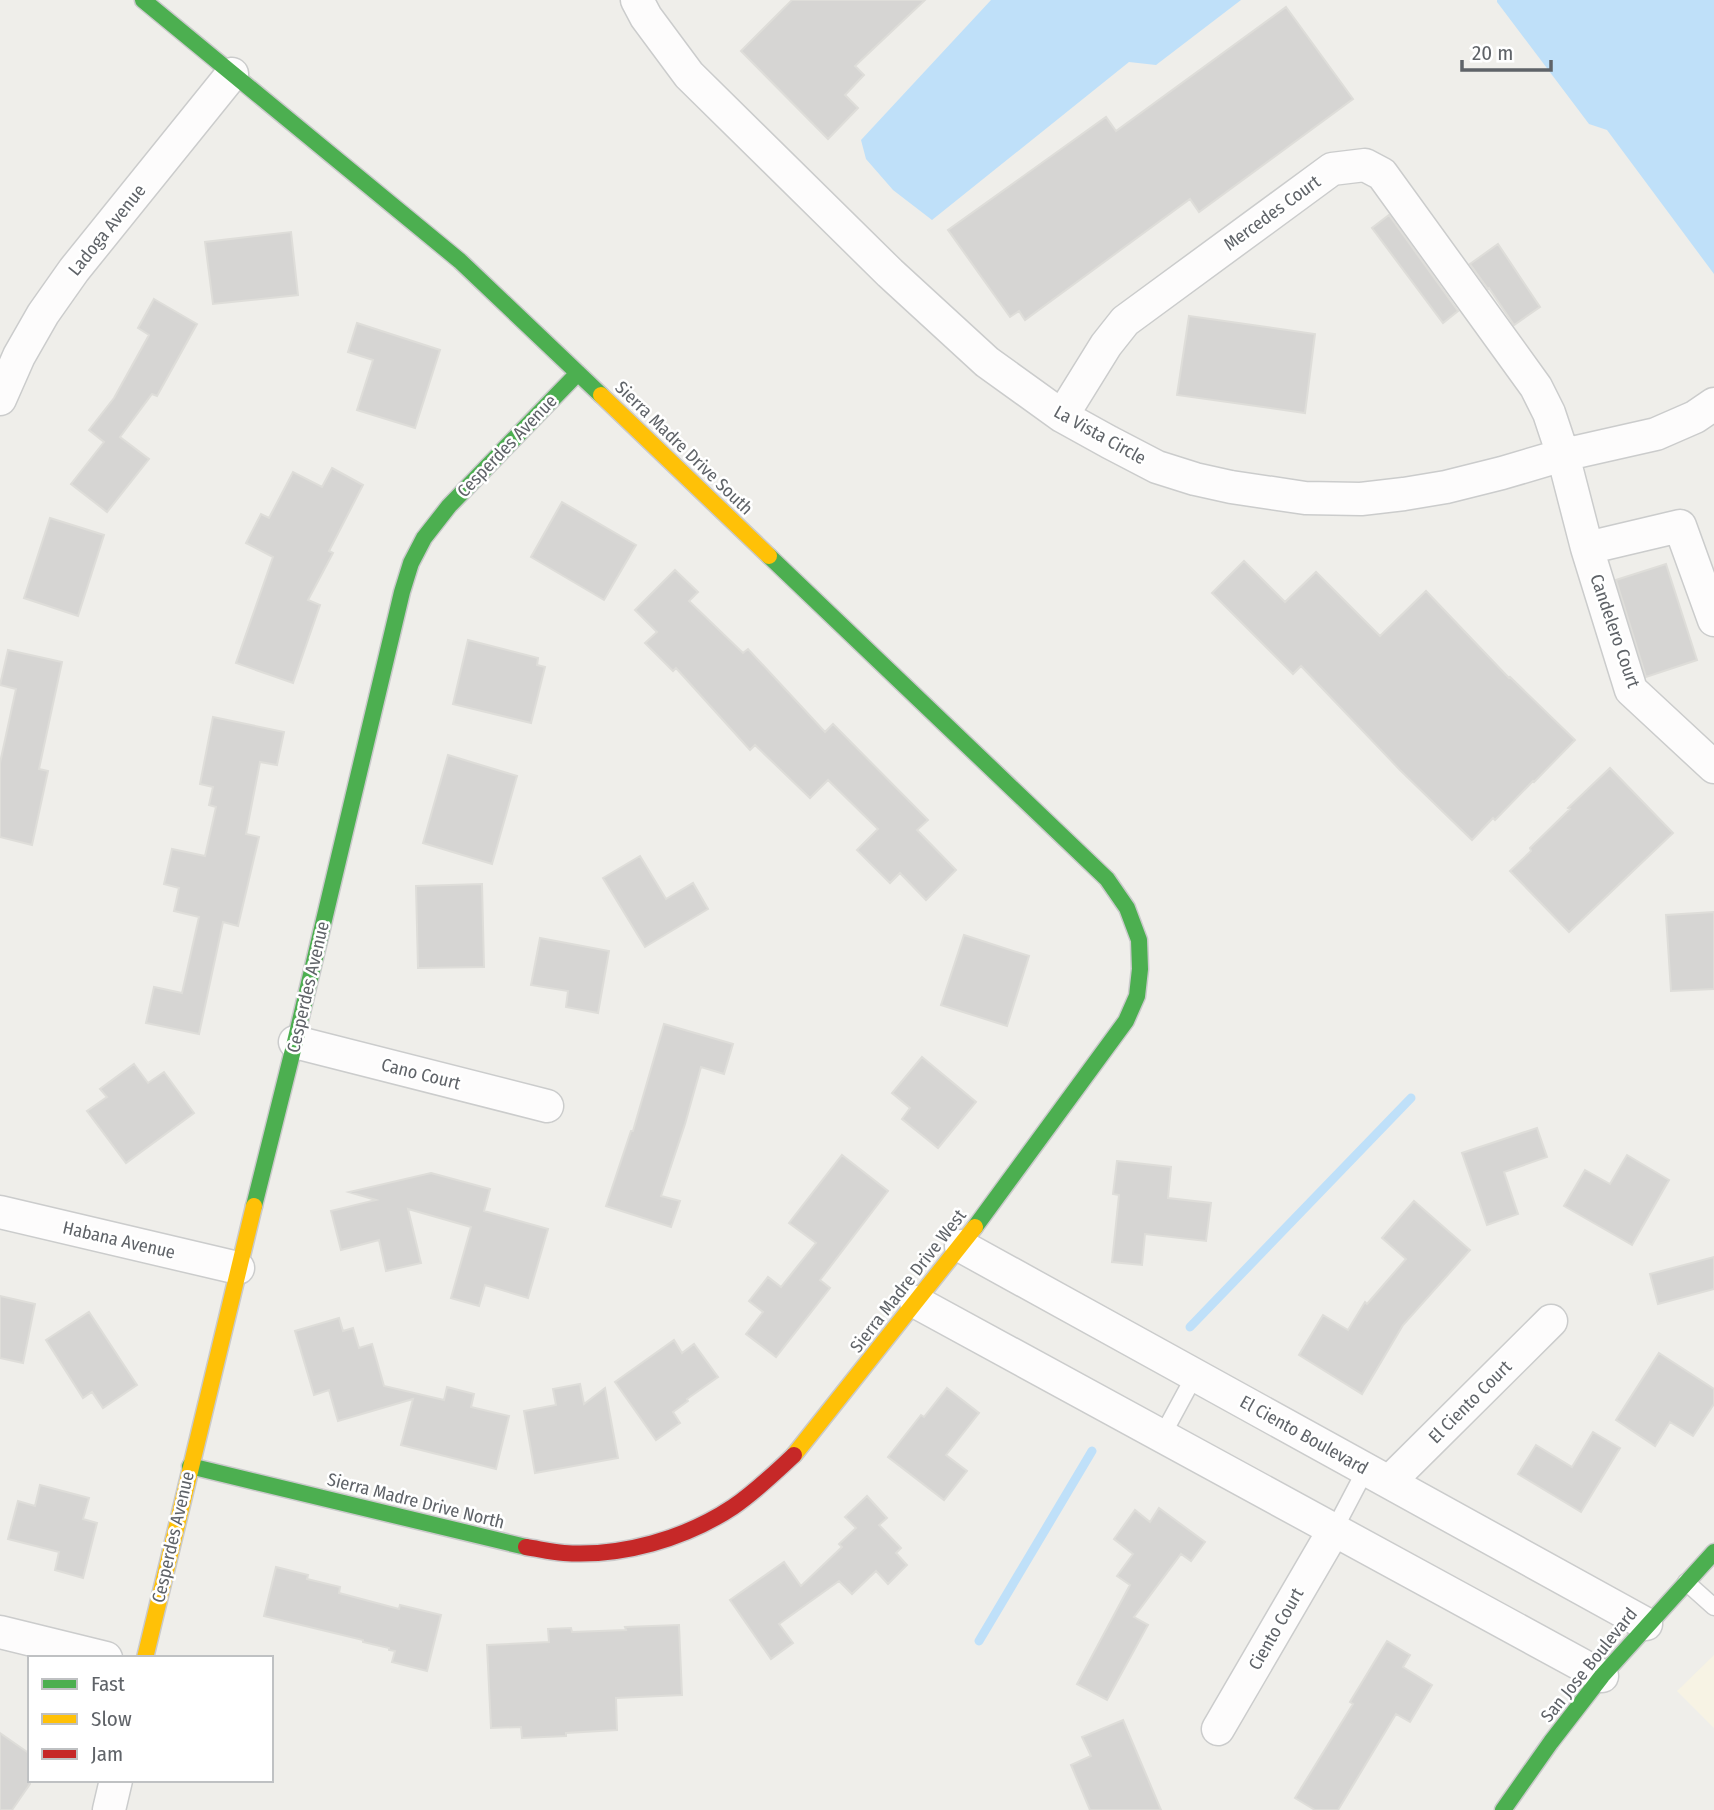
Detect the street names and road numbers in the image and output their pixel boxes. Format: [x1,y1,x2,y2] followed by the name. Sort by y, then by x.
[1219,171,1325,255] street label: Mercedes Court
[64,180,151,280] street label: Ladoga Avenue
[610,376,758,520] street label: Sierra Madre Drive South
[452,390,562,502] street label: Cesperdes Avenue
[1050,401,1150,469] street label: La Vista Circle
[1585,571,1645,691] street label: Candelero Court
[282,919,334,1055] street label: Cesperdes Avenue
[379,1054,463,1094] street label: Cano Court
[845,1205,971,1357] street label: Sierra Madre Drive West
[61,1216,177,1264] street label: Habana Avenue
[1424,1356,1516,1448] street label: El Ciento Court
[1236,1391,1372,1479] street label: El Ciento Boulevard
[325,1468,507,1534] street label: Sierra Madre Drive North
[147,1469,199,1605] street label: Cesperdes Avenue
[1244,1584,1308,1674] street label: Ciento Court
[1536,1603,1642,1727] street label: San Jose Boulevard

